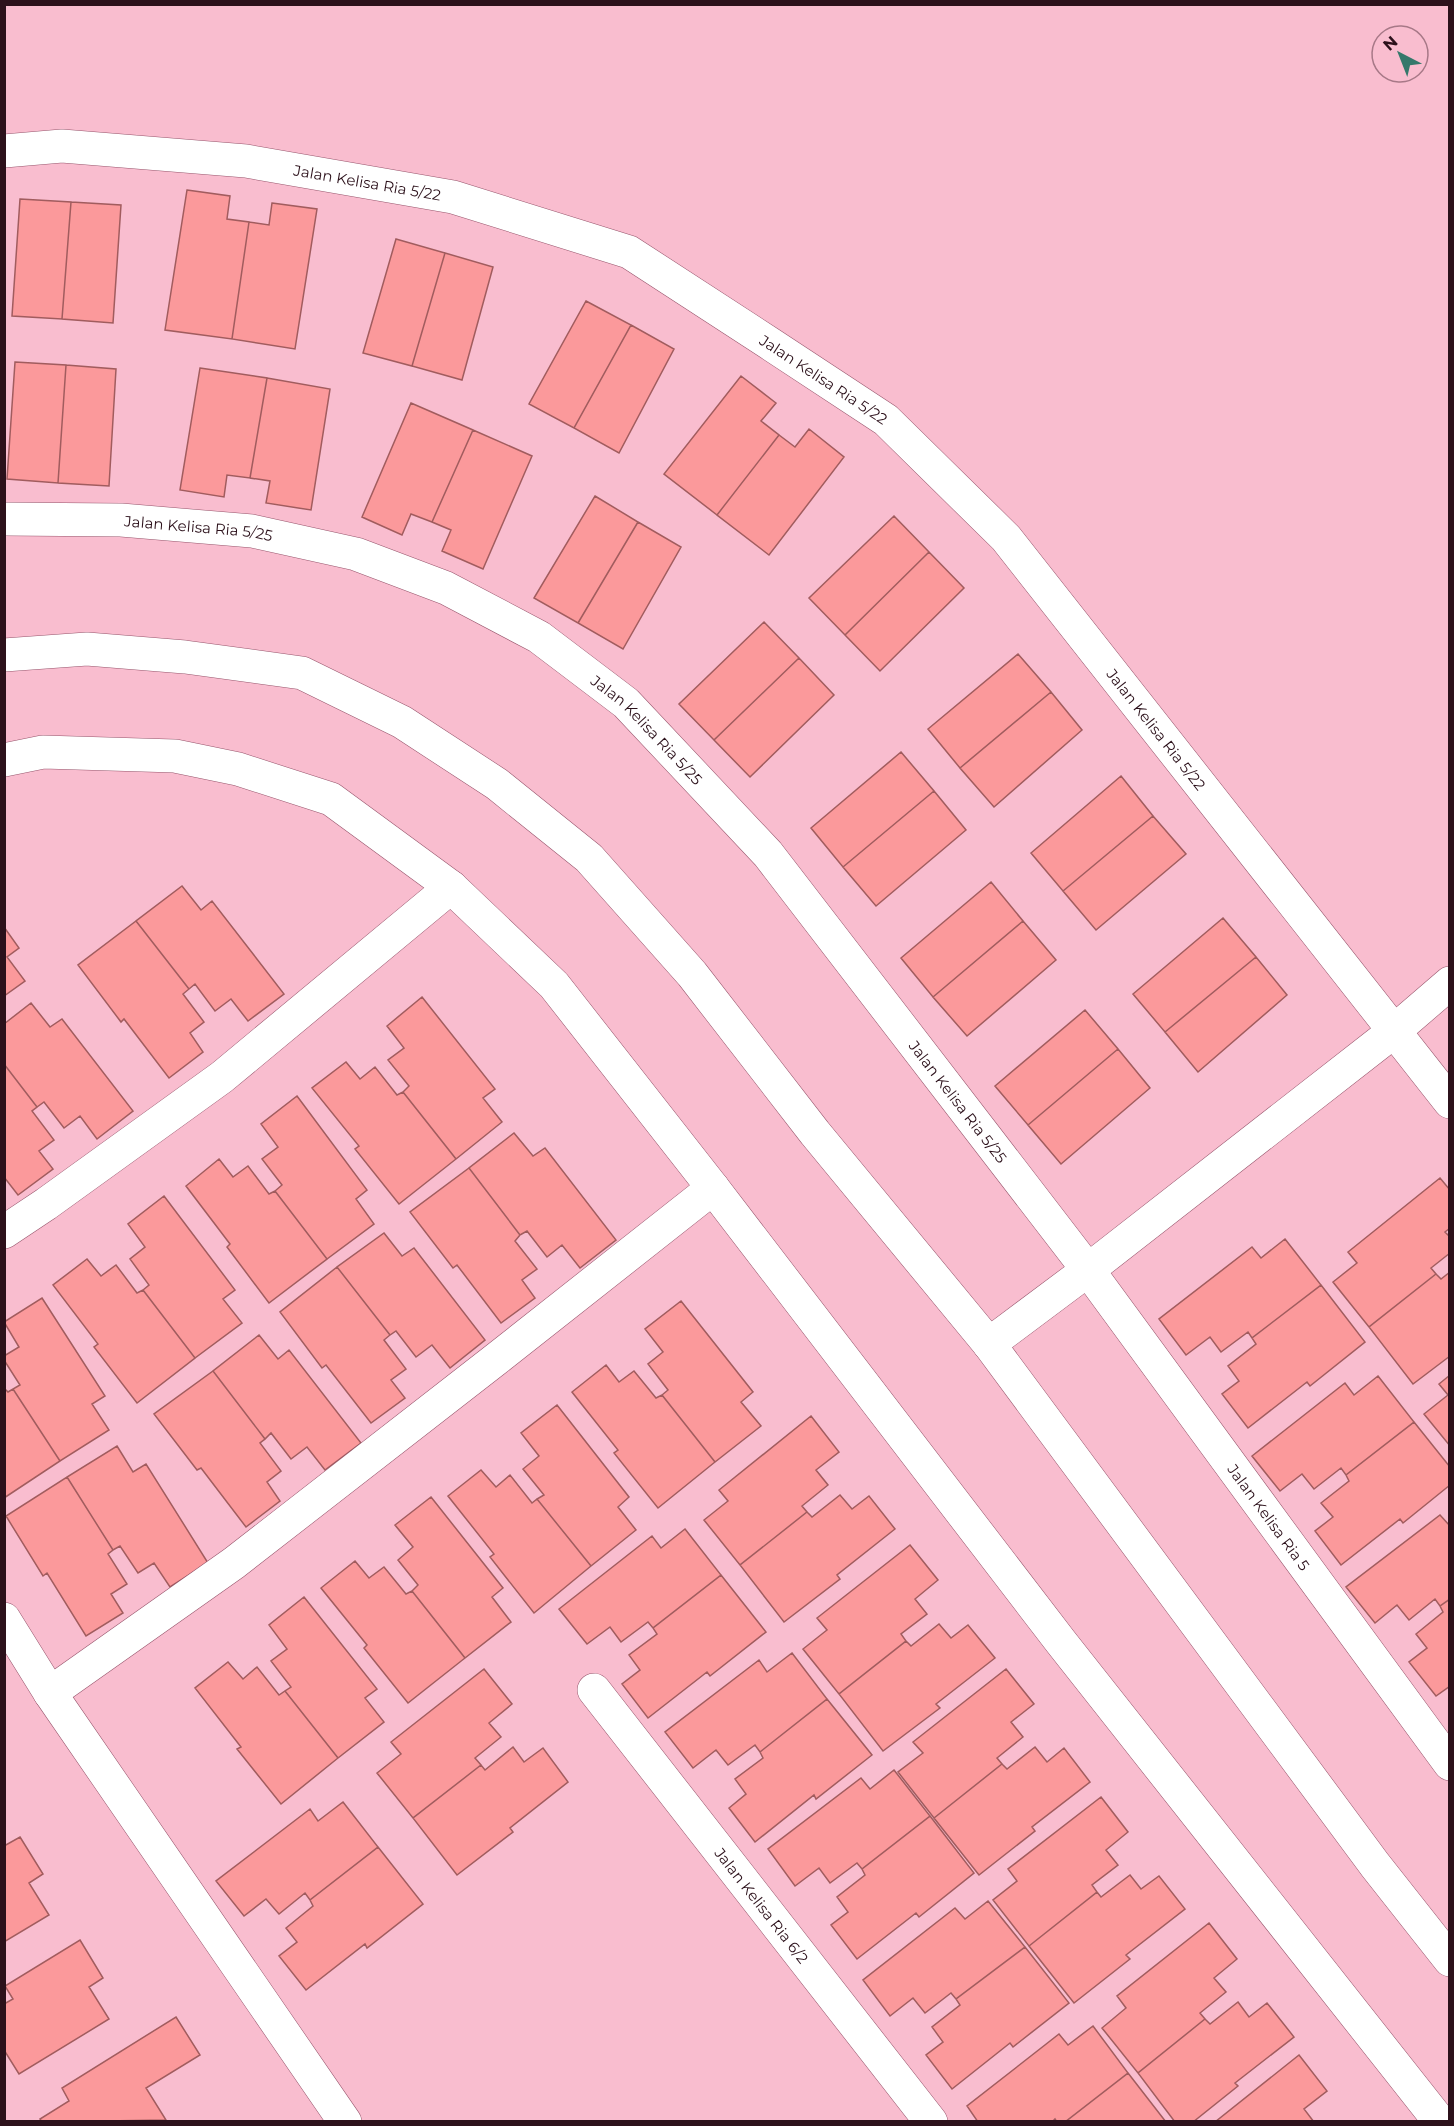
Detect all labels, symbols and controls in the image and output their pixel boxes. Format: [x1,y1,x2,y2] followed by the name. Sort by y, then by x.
[1370,24,1430,84] north arrow
[1379,32,1401,55] text: N
[291,160,443,204] street label: Jalan Kelisa Ria 5/22
[755,330,891,428] street label: Jalan Kelisa Ria 5/22
[123,511,275,545] street label: Jalan Kelisa Ria 5/25
[1102,664,1210,794] street label: Jalan Kelisa Ria 5/22
[587,670,707,788] street label: Jalan Kelisa Ria 5/25
[905,1036,1011,1166] street label: Jalan Kelisa Ria 5/25
[1223,1459,1314,1574] street label: Jalan Kelisa Ria 5
[710,1843,813,1967] street label: Jalan Kelisa Ria 6/2

